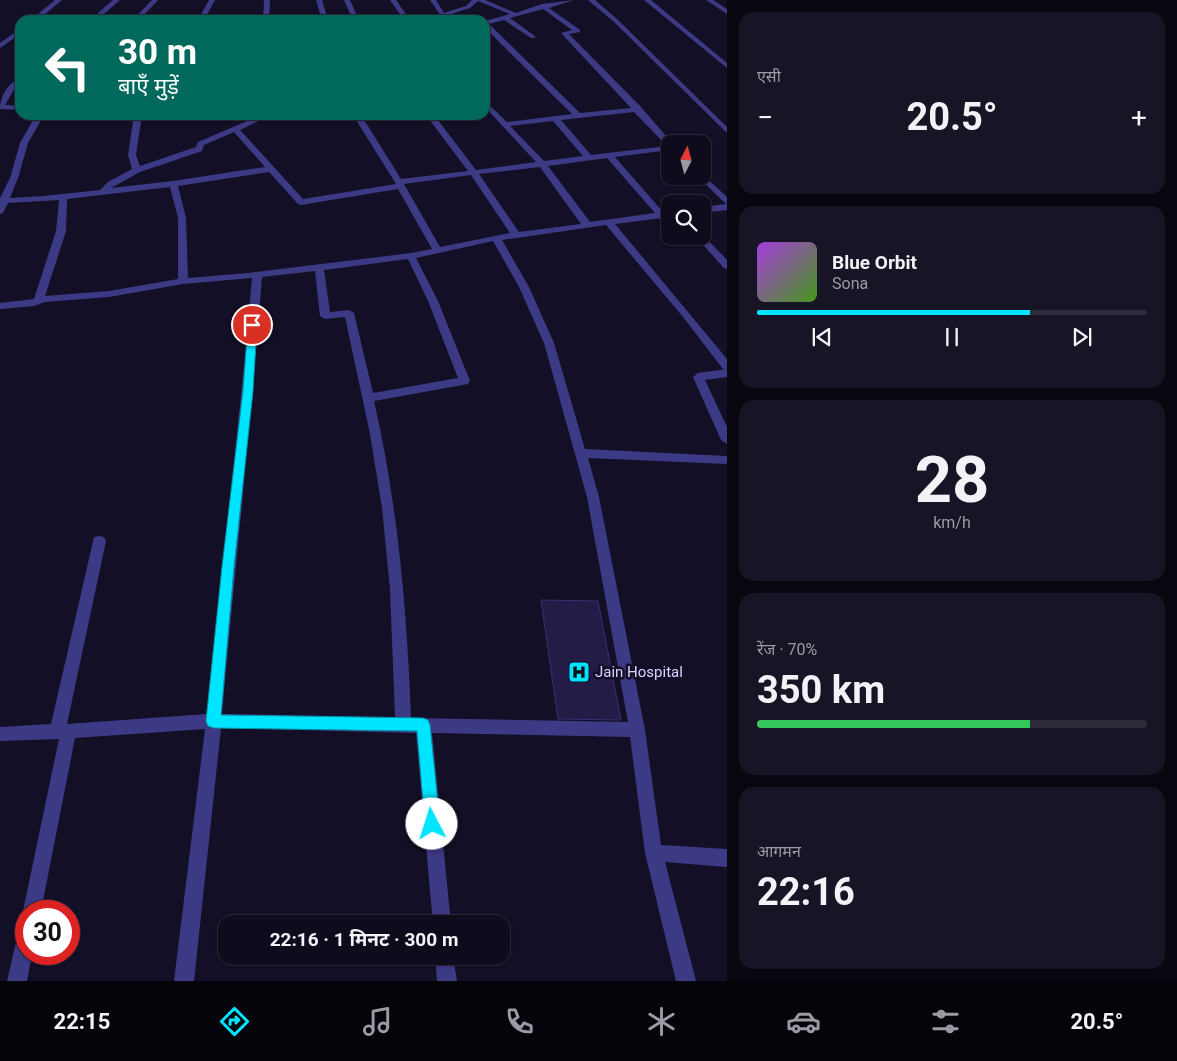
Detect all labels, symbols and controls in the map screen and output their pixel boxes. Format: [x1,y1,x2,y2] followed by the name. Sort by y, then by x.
[118,32,197,73] text: 30 m
[35,35,100,100] icon: left
[757,67,781,86] text: एसी
[118,74,179,99] text: बाएँ मुड़ें
[906,95,998,139] text: 20.5°
[757,101,773,134] text: −
[1131,101,1147,134] text: +
[661,135,711,185] north arrow
[661,135,711,245] map controls
[661,195,711,245] button: search
[832,251,917,274] text: Blue Orbit
[832,274,868,293] text: Sona
[231,304,273,346] pin
[238,311,266,339] icon: arrive
[808,323,836,351] icon: previous
[938,323,966,351] icon: pause
[1068,323,1096,351] icon: next
[915,442,989,518] text: 28
[933,513,971,532] text: km/h
[757,640,817,659] text: रेंज · 70%
[567,660,591,684] hospital icon: Jain Hospital
[595,663,683,681] place label: Jain Hospital
[757,668,885,712] text: 350 km
[405,797,457,849] position arrow
[757,842,801,861] text: आगमन
[757,870,855,914] text: 22:16
[15,900,80,965] speed limit sign: 30
[270,928,458,951] text: 22:16 · 1 मिनट · 300 m
[217,1004,252,1039] icon: directions
[360,1004,395,1039] icon: music
[502,1004,537,1039] icon: phone
[644,1004,679,1039] icon: climate
[786,1004,821,1039] icon: car
[928,1004,963,1039] icon: filters
[54,1009,110,1034] text: 22:15
[1070,1009,1123,1034] text: 20.5°

